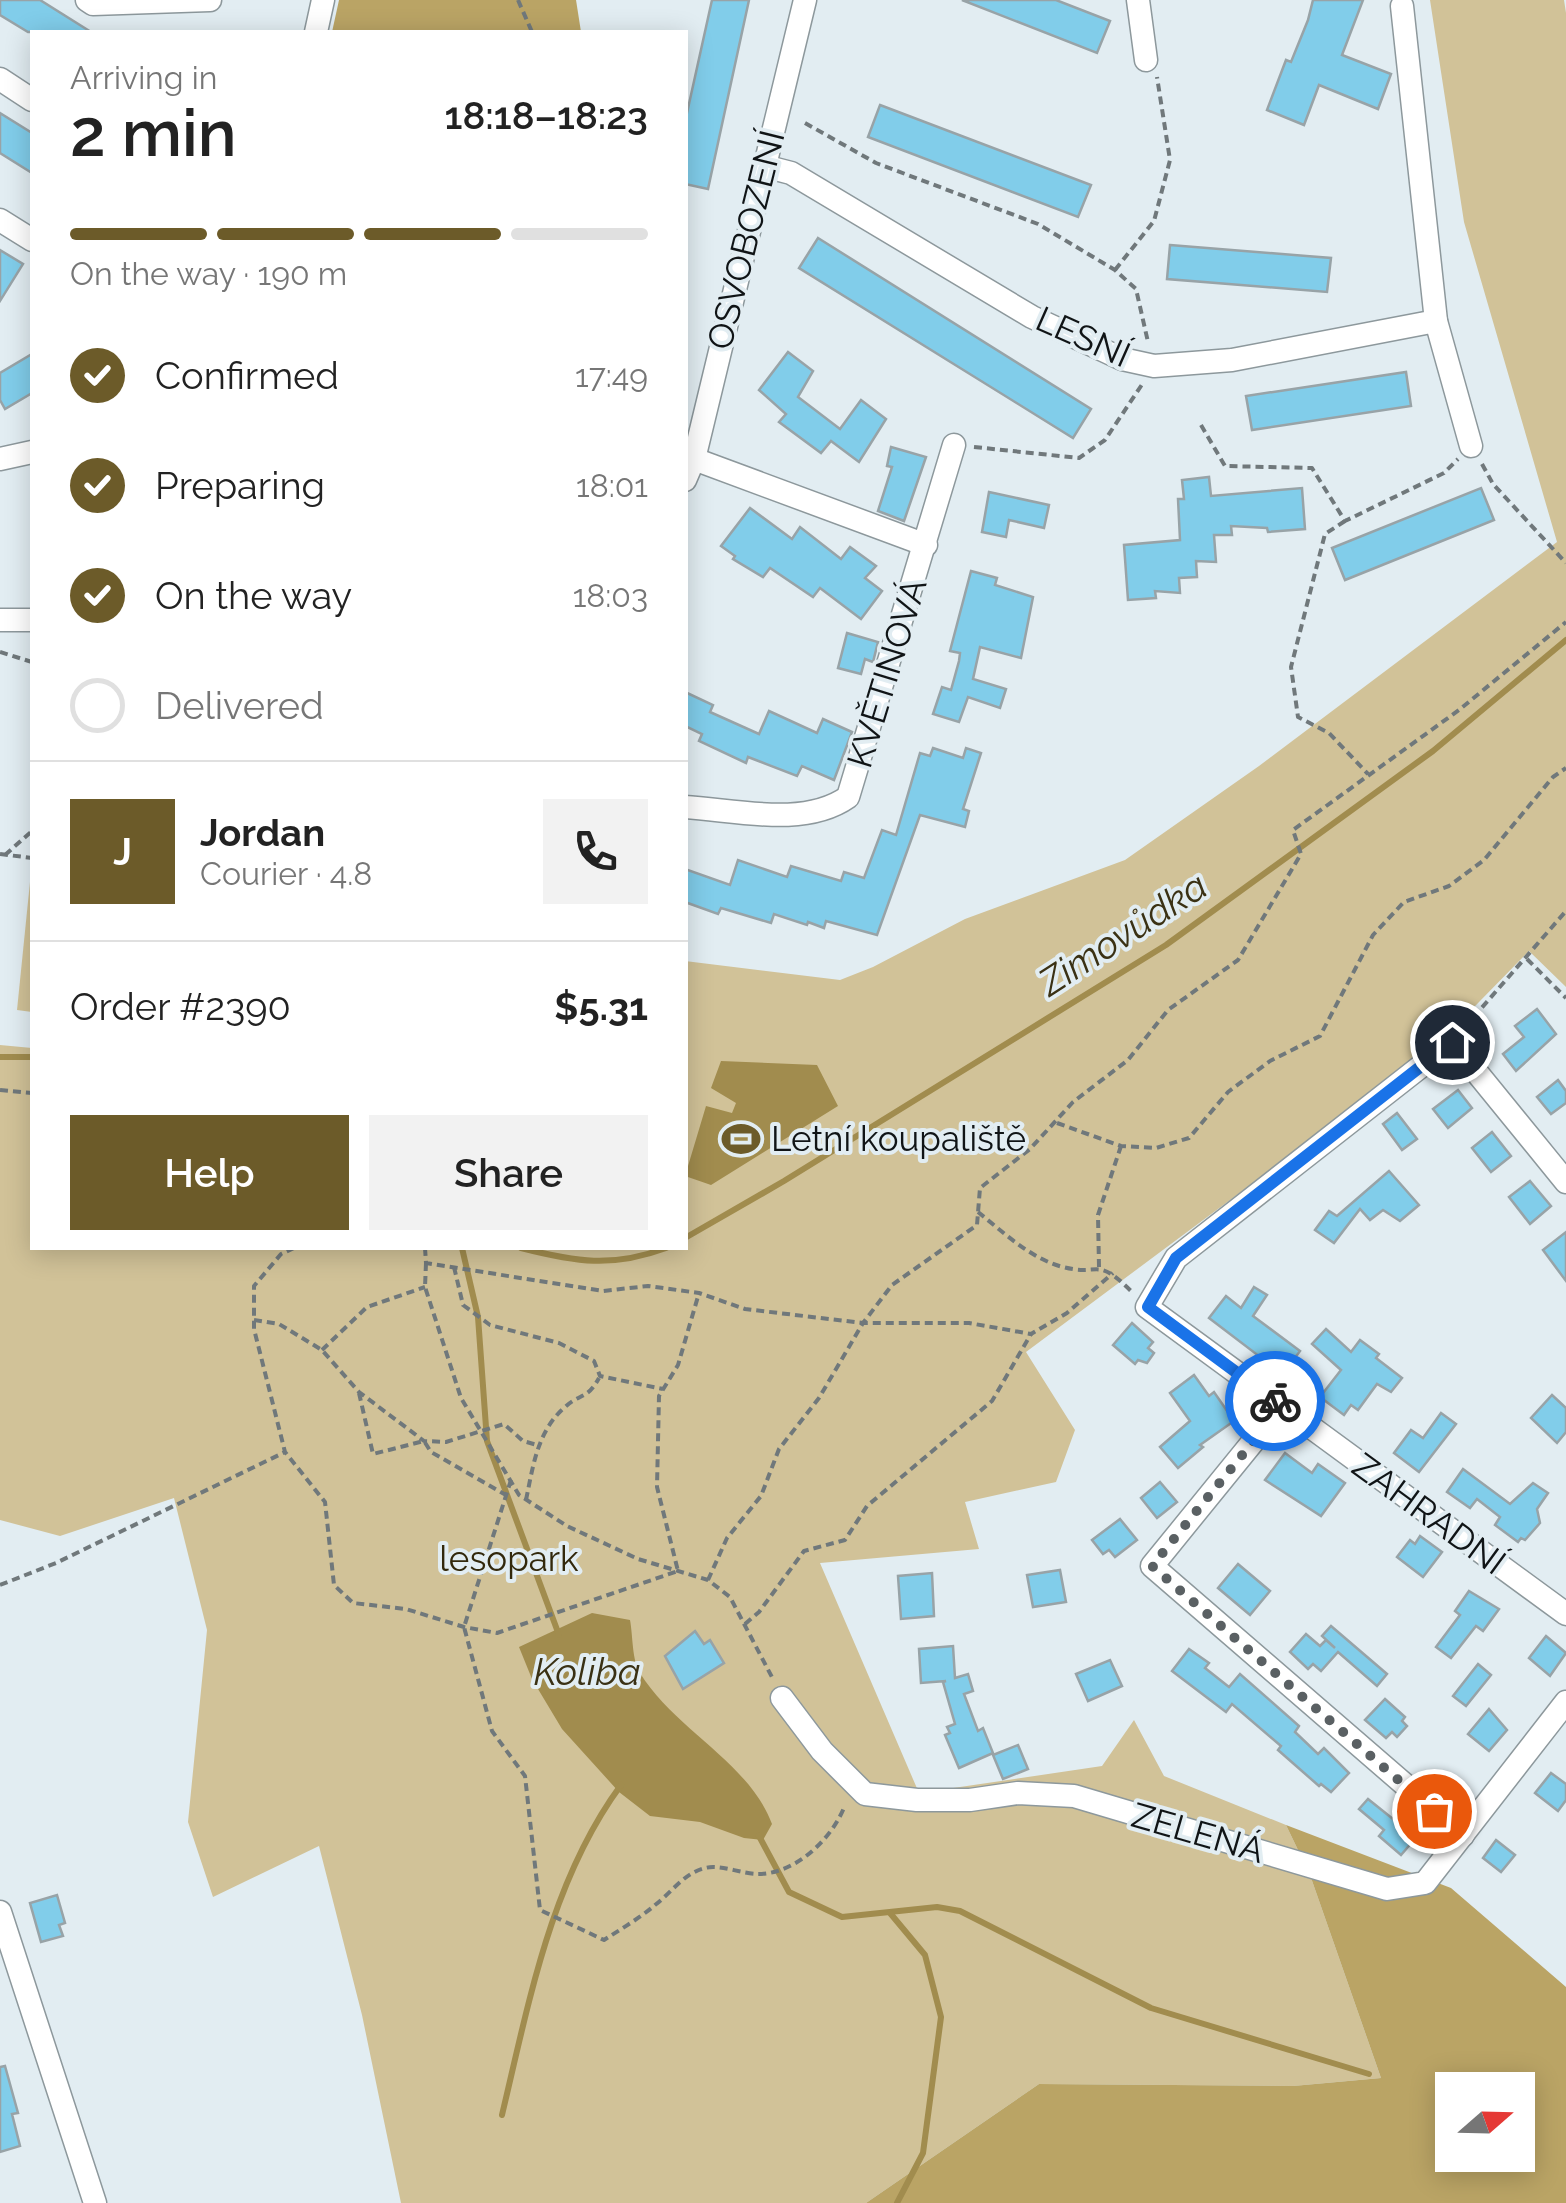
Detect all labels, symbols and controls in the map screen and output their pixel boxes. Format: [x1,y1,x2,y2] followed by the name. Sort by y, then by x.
[70,59,217,96] text: Arriving in
[445,93,648,138] text: 18:18–18:23
[70,95,237,171] text: 2 min
[699,126,793,354] street label: OSVOBOZENÍ
[70,255,347,292] text: On the way · 190 m
[1030,298,1137,375] street label: LESNÍ
[70,348,125,403] icon: check
[155,353,339,398] text: Confirmed
[575,357,648,394] text: 17:49
[70,458,125,513] icon: check
[155,463,325,508] text: Preparing
[576,467,648,504] text: 18:01
[70,568,125,623] icon: check
[155,573,352,618] text: On the way
[838,573,935,772] street label: KVĚTINOVÁ
[573,577,648,614] text: 18:03
[155,683,324,728] text: Delivered
[543,799,648,904] button: phone
[200,810,325,855] text: Jordan
[113,829,132,874] text: J
[200,855,372,892] text: Courier · 4.8
[1029,863,1215,1006] water label: Zimovůdka
[70,984,291,1029] text: Order #2390
[554,984,648,1029] text: $5.31
[1410,1000,1495,1085] pin
[1425,1015,1480,1070] icon: home
[70,1115,349,1230] button: Help
[369,1115,648,1230] button: Share
[720,1118,762,1160] sports icon: Letní koupaliště
[771,1118,1026,1159] place label: Letní koupaliště
[1225,1351,1325,1451] courier
[1248,1374,1303,1429] icon: bike
[1345,1445,1514,1583] street label: ZAHRADNÍ
[439,1538,579,1579] park label: lesopark
[533,1649,641,1694] water label: Koliba
[1392,1769,1477,1854] pin
[1407,1784,1462,1839] icon: bag
[1127,1794,1269,1871] street label: ZELENÁ
[1435,2072,1535,2172] north arrow
[1435,2072,1535,2172] map controls

